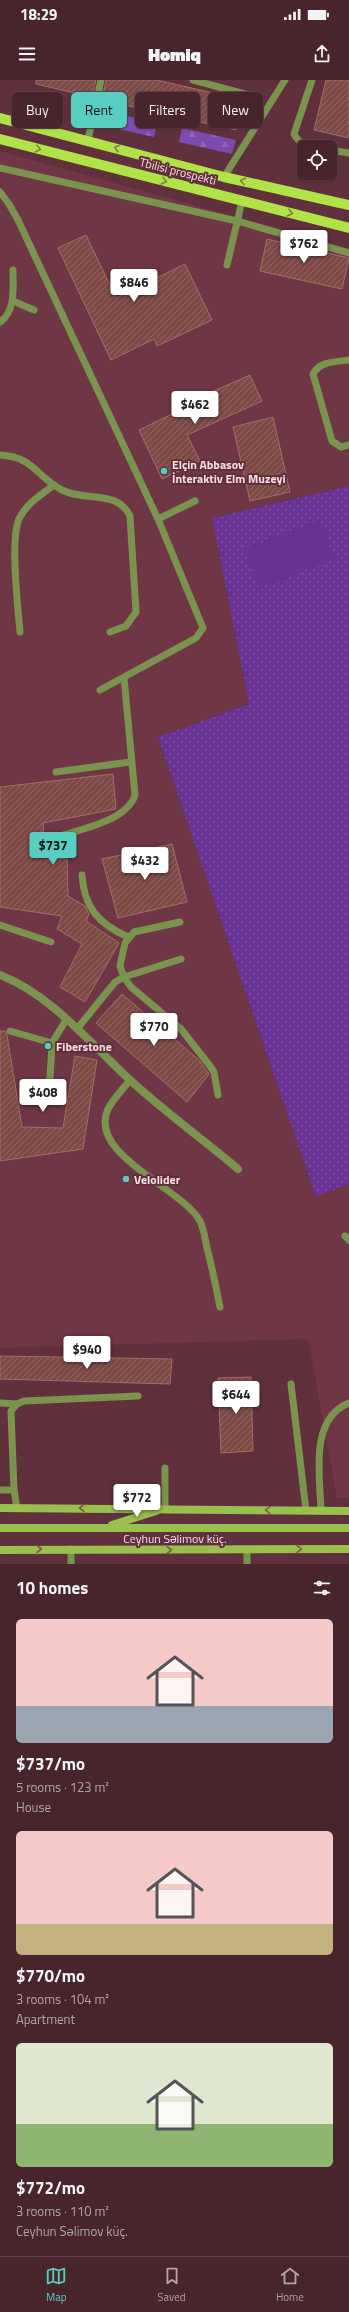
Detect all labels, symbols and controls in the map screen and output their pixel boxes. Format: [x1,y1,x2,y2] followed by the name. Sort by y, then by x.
[20,3,57,26] text: 18:29
[148,41,201,68] text: Homiq
[16,43,38,65] icon: menu
[311,43,333,65] icon: share
[12,92,63,128] chip: Buy
[71,92,127,128] chip: Rent
[135,92,200,128] chip: Filters
[208,92,263,128] chip: New
[297,140,337,180] map controls
[297,140,337,180] button: locate
[34,144,41,153] one-way arrow
[114,144,121,153] one-way arrow
[138,152,218,190] street label: Tbilisi prospekti
[160,176,167,185] one-way arrow
[240,177,246,185] one-way arrow
[287,208,293,216] one-way arrow
[280,230,328,264] pin: $762
[289,233,319,253] text: $762
[110,269,158,303] pin: $846
[119,272,149,292] text: $846
[171,391,219,425] pin: $462
[180,394,210,414] text: $462
[172,455,286,488] place label: Elçin Abbasov İnteraktiv Elm Muzeyi
[159,466,169,476] marker: Elçin Abbasov İnteraktiv Elm Muzeyi
[29,832,77,866] pin: $737
[38,835,68,855] text: $737
[121,847,169,881] pin: $432
[130,850,160,870] text: $432
[130,1013,178,1047] pin: $770
[139,1016,169,1036] text: $770
[56,1037,112,1056] place label: Fiberstone
[43,1041,53,1051] marker: Fiberstone
[19,1079,67,1113] pin: $408
[28,1082,58,1102] text: $408
[134,1170,181,1189] place label: Velolider
[121,1174,131,1184] marker: Velolider
[63,1336,111,1370] pin: $940
[72,1339,102,1359] text: $940
[212,1381,260,1415] pin: $644
[221,1384,251,1404] text: $644
[113,1484,161,1518] pin: $772
[122,1487,152,1507] text: $772
[79,1504,85,1512] one-way arrow
[265,1506,271,1514] one-way arrow
[123,1529,227,1548] street label: Ceyhun Səlimov küç.
[36,1545,42,1553] one-way arrow
[296,1545,302,1554] one-way arrow
[166,1546,172,1554] one-way arrow
[16,1575,88,1601] text: 10 homes
[311,1577,333,1599] icon: filters
[139,1645,211,1717] icon: home
[16,1751,85,1777] text: $737/mo
[16,1777,109,1797] text: 5 rooms · 123 m²
[16,1797,51,1817] text: House
[139,1857,211,1929] icon: home
[16,1963,85,1989] text: $770/mo
[16,1989,109,2009] text: 3 rooms · 104 m²
[16,2009,75,2029] text: Apartment
[139,2069,211,2141] icon: home
[16,2175,85,2201] text: $772/mo
[16,2201,109,2221] text: 3 rooms · 110 m²
[16,2221,128,2241] text: Ceyhun Səlimov küç.
[45,2265,67,2305] tab: Map
[158,2265,186,2305] tab: Saved
[276,2265,304,2305] tab: Home

